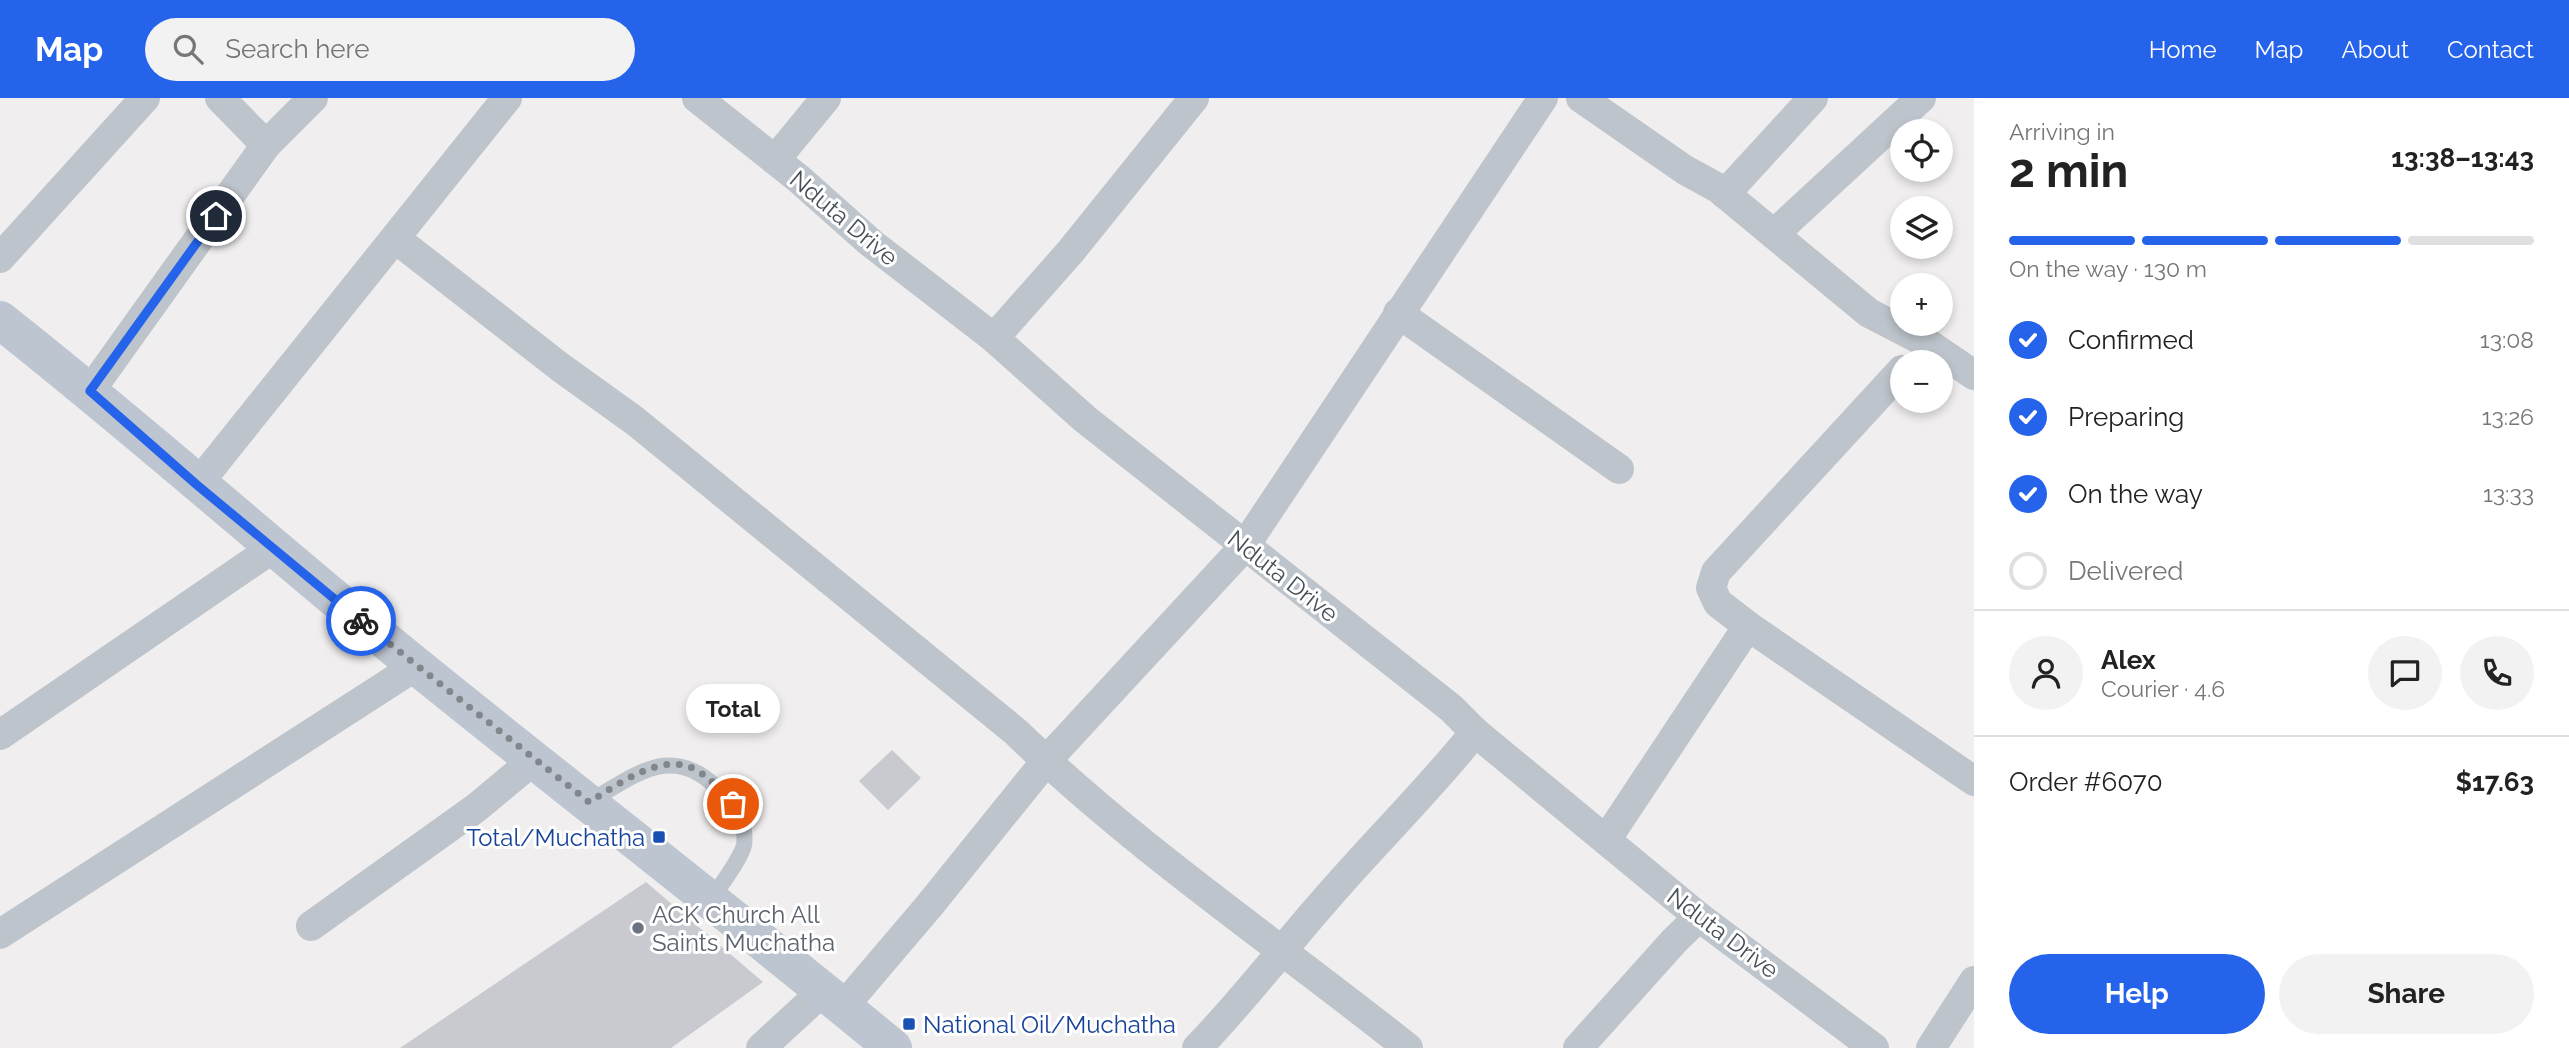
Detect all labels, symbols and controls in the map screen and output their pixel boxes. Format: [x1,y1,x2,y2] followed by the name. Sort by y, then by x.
[145,18,635,81] search box
[35,30,103,69] text: Map
[169,30,207,68] icon: search
[225,34,370,64] text: Search here
[2149,35,2217,64] text: Home
[2255,35,2303,64] text: Map
[2341,35,2409,64] text: About
[2447,35,2534,64] text: Contact
[2009,118,2115,145] text: Arriving in
[1890,119,1953,413] map controls
[1890,119,1953,182] button: locate
[2391,143,2534,173] text: 13:38–13:43
[2009,144,2128,198] text: 2 min
[784,164,904,272] street label: Nduta Drive
[186,186,246,246] pin
[1890,196,1953,259] button: layers
[197,197,235,235] icon: home
[2009,255,2207,282] text: On the way · 130 m
[1890,273,1953,336] button: +
[2009,321,2047,359] icon: check
[2068,325,2194,355] text: Confirmed
[2480,326,2534,353] text: 13:08
[1890,350,1953,413] button: −
[2009,398,2047,436] icon: check
[2068,402,2184,432] text: Preparing
[2482,403,2534,430] text: 13:26
[2009,475,2047,513] icon: check
[2068,479,2203,509] text: On the way
[2483,480,2534,507] text: 13:33
[1222,524,1344,628] street label: Nduta Drive
[2068,556,2183,586] text: Delivered
[326,586,396,656] courier
[342,602,380,640] icon: bike
[2009,636,2083,710] button: person
[2368,636,2442,710] button: chat
[2460,636,2534,710] button: phone
[2101,645,2156,675] text: Alex
[2101,675,2225,702] text: Courier · 4.6
[686,685,780,734] callout: Total
[705,695,761,722] text: Total
[2009,767,2163,797] text: Order #6070
[2456,767,2534,797] text: $17.63
[703,774,763,834] pin
[714,785,752,823] icon: bag
[466,823,645,852] place label: Total/Muchatha
[651,829,667,845] marker: Total/Muchatha
[1662,882,1784,984] street label: Nduta Drive
[652,900,835,957] place label: ACK Church All Saints Muchatha
[630,920,646,936] marker: ACK Church All Saints Muchatha
[2009,954,2265,1034] button: Help
[2279,954,2534,1034] button: Share
[923,1010,1176,1039] place label: National Oil/Muchatha
[901,1016,917,1032] marker: National Oil/Muchatha

